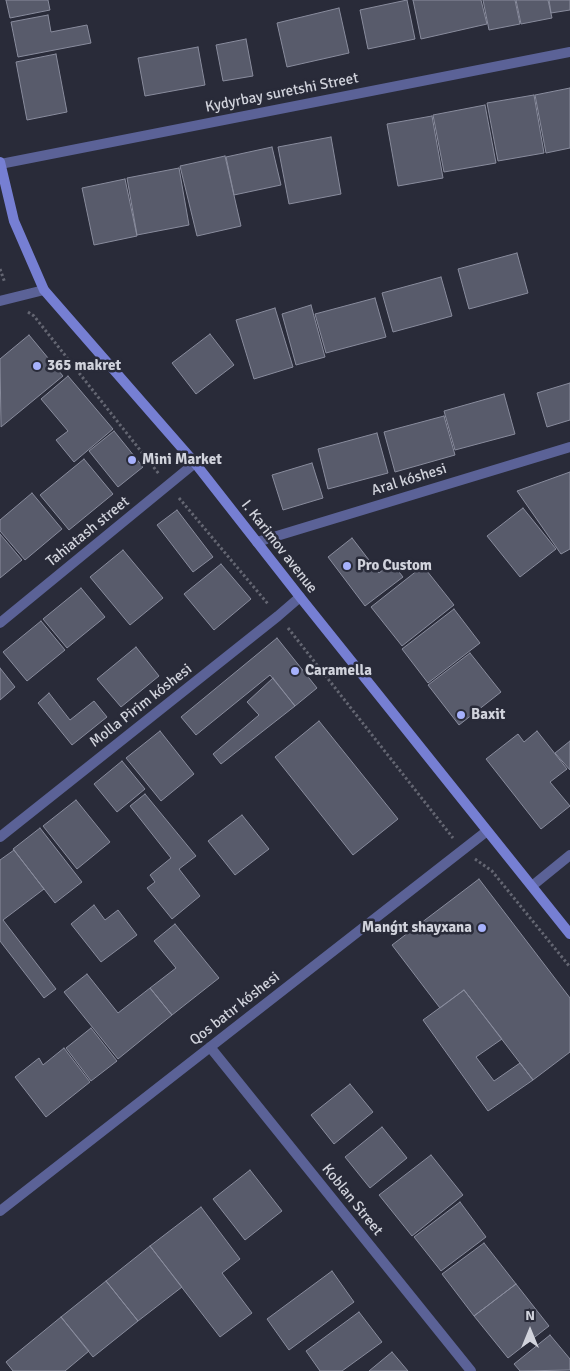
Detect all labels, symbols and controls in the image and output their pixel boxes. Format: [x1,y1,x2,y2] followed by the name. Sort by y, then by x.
[204,69,360,117] street label: Kydyrbay suretshi Street
[47,357,121,375] place label: 365 makret
[31,360,43,372] marker: 365 makret
[142,451,222,469] place label: Mini Market
[126,454,138,466] marker: Mini Market
[369,460,449,500] street label: Aral kóshesi
[43,493,133,571] street label: Tahiatash street
[237,497,321,597] street label: I. Karimov avenue
[357,557,432,575] place label: Pro Custom
[341,560,353,572] marker: Pro Custom
[86,660,196,752] street label: Molla Pirim kóshesi
[305,662,372,680] place label: Caramella
[289,665,301,677] marker: Caramella
[471,706,505,724] place label: Baxit
[455,709,467,721] marker: Baxit
[362,919,472,937] place label: Manǵıt shayxana
[476,922,488,934] marker: Manǵıt shayxana
[187,968,283,1050] street label: Qos batır kóshesi
[318,1161,386,1239] street label: Koblan Street
[505,1306,555,1356] north arrow
[525,1307,535,1324] text: N

